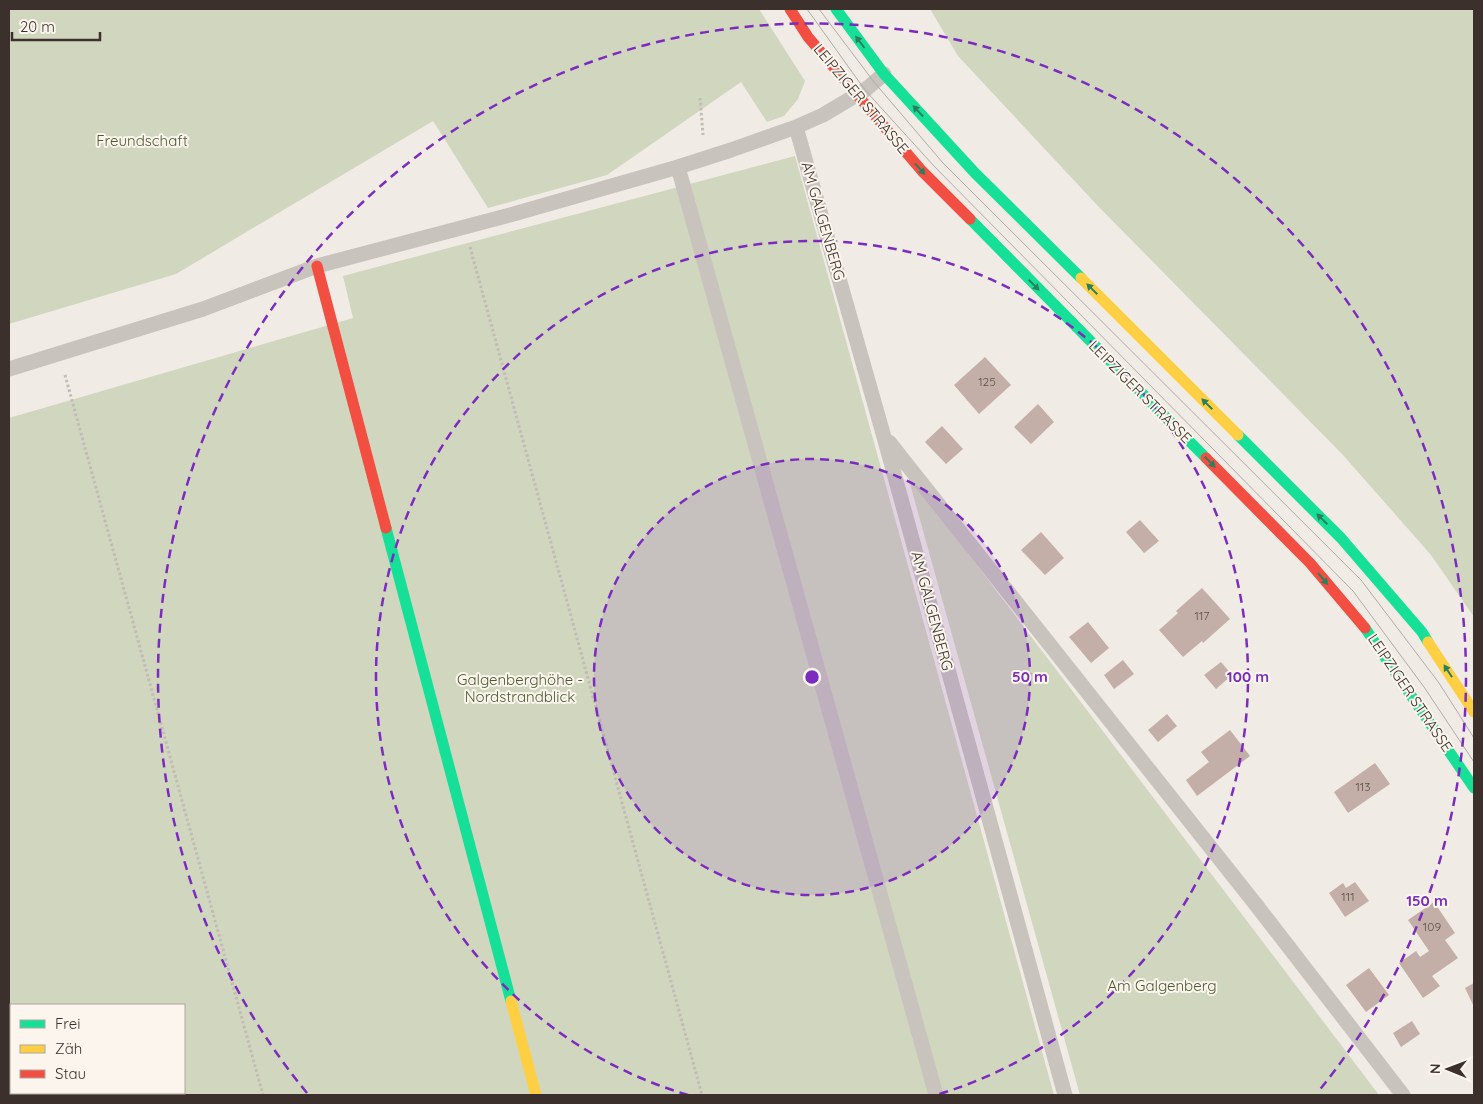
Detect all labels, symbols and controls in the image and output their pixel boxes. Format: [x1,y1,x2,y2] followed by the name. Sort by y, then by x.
[12,10,100,42] scale bar
[20,17,55,36] text: 20 m
[855,35,865,49] one-way arrow
[810,40,913,158] street label: LEIPZIGER STRASSE
[912,105,924,117] one-way arrow
[96,131,188,150] park label: Freundschaft
[797,159,850,282] street label: AM GALGENBERG
[914,163,926,175] one-way arrow
[1028,279,1040,291] one-way arrow
[1086,284,1098,296] one-way arrow
[1085,336,1196,447] street label: LEIPZIGER STRASSE
[978,374,996,389] house number: 125
[1201,399,1213,411] one-way arrow
[1204,456,1216,468] one-way arrow
[1316,513,1328,525] one-way arrow
[907,549,958,673] street label: AM GALGENBERG
[1318,572,1329,585] one-way arrow
[1194,608,1210,623] house number: 117
[1364,630,1457,755] street label: LEIPZIGER STRASSE
[1443,664,1452,678] one-way arrow
[1012,667,1048,686] text: 50 m
[1227,667,1269,686] text: 100 m
[803,668,821,686] centre of rings
[457,670,583,706] park label: Galgenberghöhe - Nordstrandblick
[1355,779,1371,794] house number: 113
[1341,889,1355,904] house number: 111
[1406,891,1448,910] text: 150 m
[1423,919,1441,934] house number: 109
[1107,976,1217,995] park label: Am Galgenberg
[10,1004,185,1094] legend
[55,1014,81,1033] text: Frei
[55,1039,82,1058] text: Zäh
[1423,1044,1473,1094] north arrow
[1426,1063,1444,1074] text: N
[55,1064,86,1083] text: Stau

